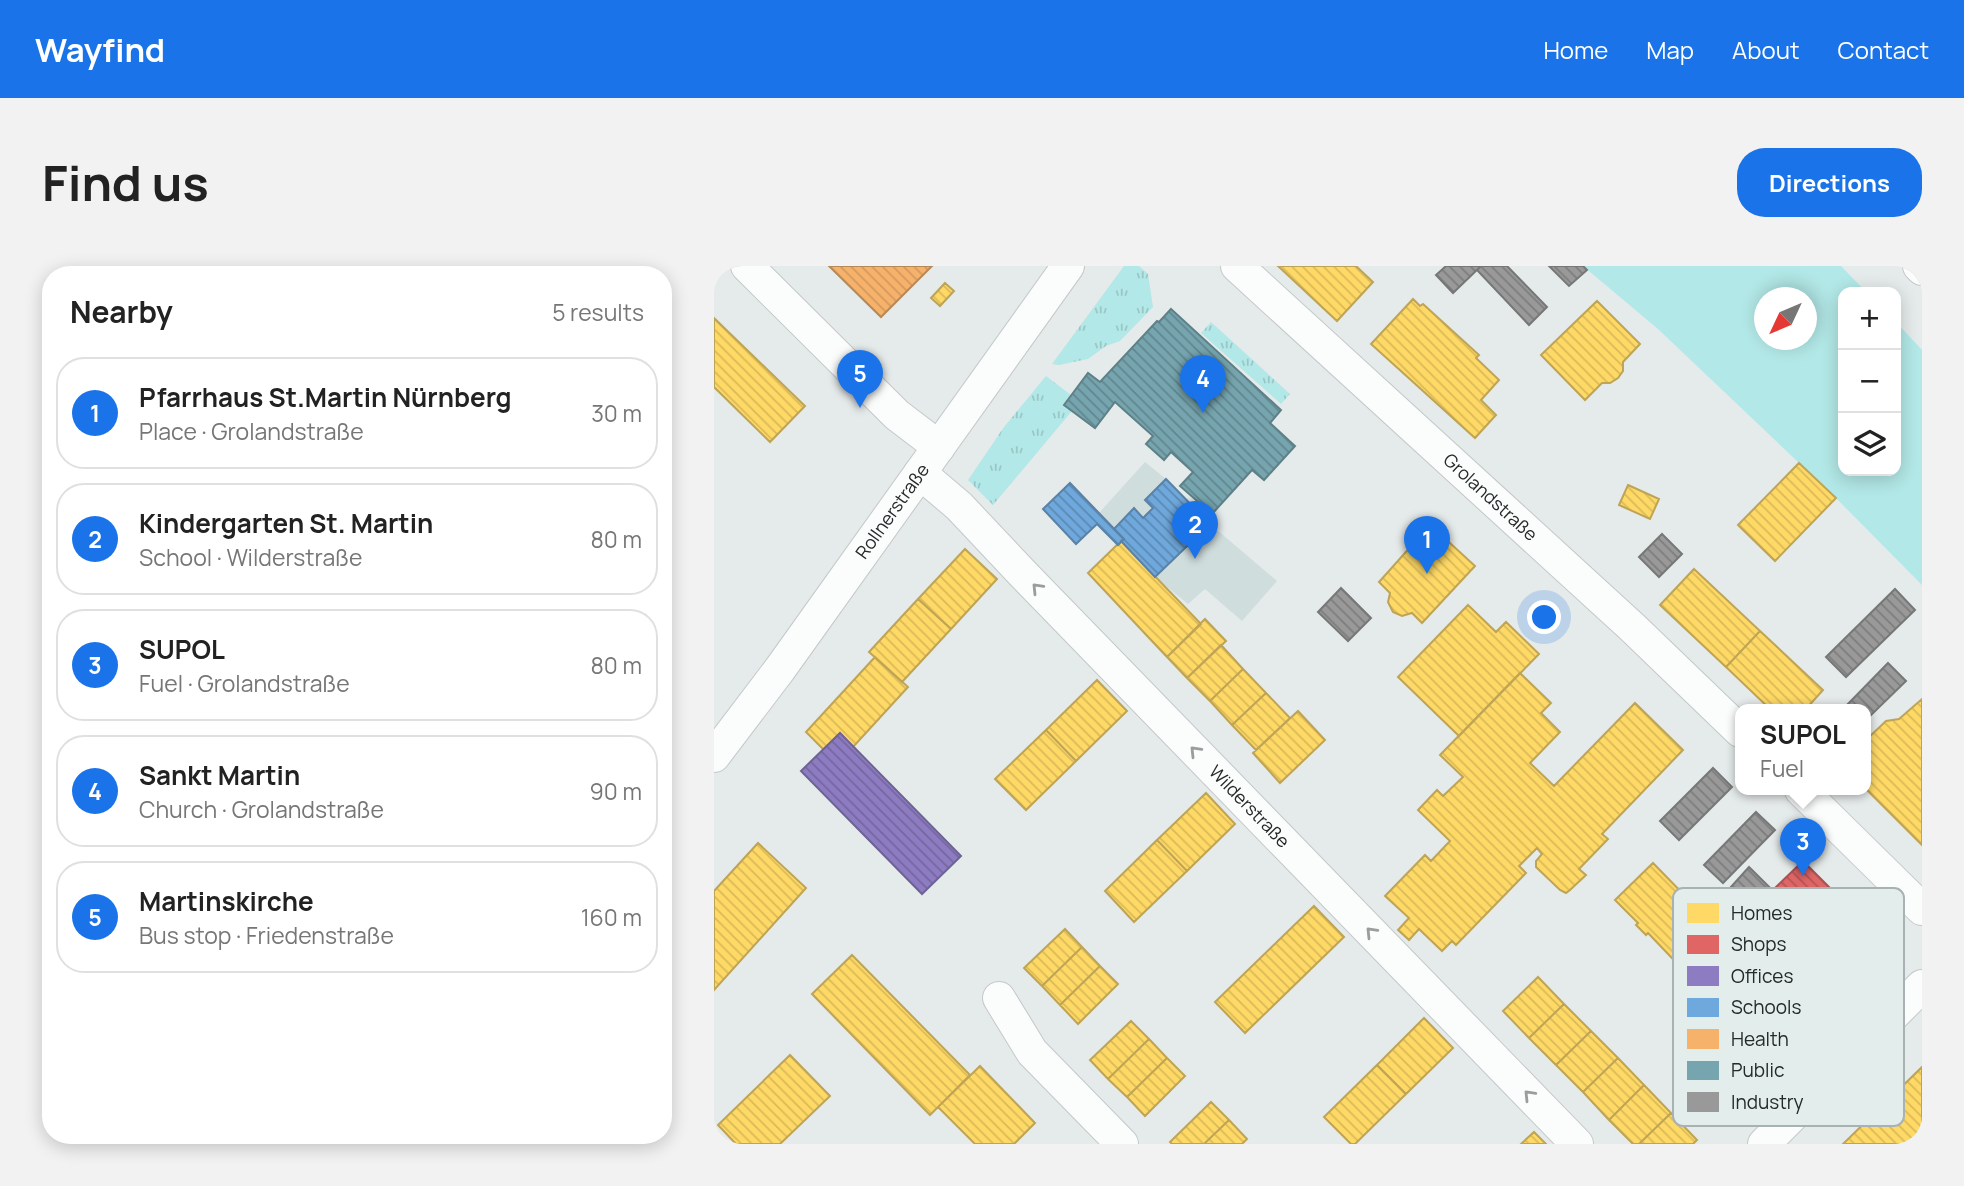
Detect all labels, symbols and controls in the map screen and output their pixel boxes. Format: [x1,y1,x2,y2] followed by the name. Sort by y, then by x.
[35,27,165,72] text: Wayfind
[1543,33,1608,66] text: Home
[1646,33,1694,66] text: Map
[1732,33,1800,66] text: About
[1838,33,1929,66] text: Contact
[1737,148,1922,217] button: Directions
[42,149,209,216] text: Find us
[1754,287,1817,350] north arrow
[1838,287,1901,476] map controls
[1838,287,1901,350] button: +
[70,291,173,332] text: Nearby
[552,296,644,328] text: 5 results
[837,350,883,408] pin: 5
[1838,350,1901,413] button: −
[1180,355,1226,413] pin: 4
[139,379,512,415] text: Pfarrhaus St.Martin Nürnberg
[90,397,100,429] text: 1
[591,397,642,429] text: 30 m
[1838,413,1901,476] button: layers
[139,415,364,447] text: Place · Grolandstraße
[1439,448,1543,546] street label: Grolandstraße
[850,458,934,563] street label: Rollnerstraße
[1172,501,1218,559] pin: 2
[139,505,433,541] text: Kindergarten St. Martin
[1404,516,1450,574] pin: 1
[88,523,102,555] text: 2
[591,523,642,555] text: 80 m
[139,541,362,573] text: School · Wilderstraße
[1032,583,1045,596] one-way arrow
[1527,600,1561,634] your location
[139,631,225,667] text: SUPOL
[88,649,102,681] text: 3
[591,649,642,681] text: 80 m
[139,667,350,699] text: Fuel · Grolandstraße
[1735,704,1871,795] popup
[1760,716,1846,752] text: SUPOL
[1191,746,1204,759] one-way arrow
[1760,752,1804,784] text: Fuel
[139,757,300,793] text: Sankt Martin
[1204,760,1296,853] street label: Wilderstraße
[88,775,102,807] text: 4
[590,775,642,807] text: 90 m
[139,793,384,825] text: Church · Grolandstraße
[1780,818,1826,876] pin: 3
[139,883,314,919] text: Martinskirche
[1673,888,1904,1126] legend
[1731,900,1792,926] text: Homes
[88,901,102,933] text: 5
[581,901,642,933] text: 160 m
[139,919,394,951] text: Bus stop · Friedenstraße
[1366,927,1379,940] one-way arrow
[1731,931,1786,957] text: Shops
[1731,963,1793,989] text: Offices
[1731,994,1801,1020] text: Schools
[1731,1026,1789,1052] text: Health
[1731,1057,1784,1083] text: Public
[1731,1089,1804,1115] text: Industry
[1525,1090,1538,1103] one-way arrow

